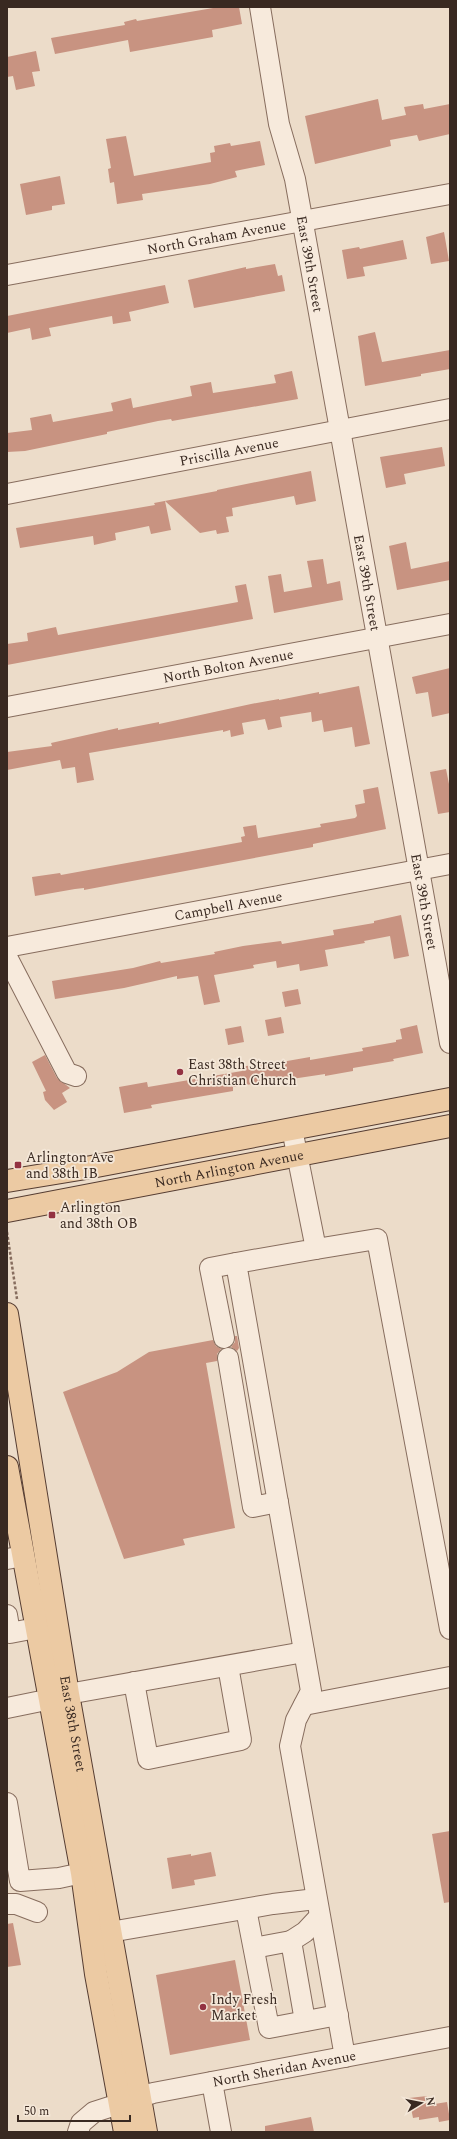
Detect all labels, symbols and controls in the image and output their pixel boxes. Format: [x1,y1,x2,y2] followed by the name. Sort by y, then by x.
[145,214,288,260] street label: North Graham Avenue
[291,214,329,314] street label: East 39th Street
[178,432,281,472] street label: Priscilla Avenue
[348,533,386,633] street label: East 39th Street
[161,644,295,689] street label: North Bolton Avenue
[405,852,443,952] street label: East 39th Street
[172,886,284,926] street label: Campbell Avenue
[188,1054,297,1091] place label: East 38th Street Christian Church
[175,1067,185,1077] marker: East 38th Street Christian Church
[153,1144,306,1194] street label: North Arlington Avenue
[26,1147,114,1184] place label: Arlington Ave and 38th IB
[13,1160,23,1170] marker: Arlington Ave and 38th IB
[60,1197,137,1234] place label: Arlington and 38th OB
[47,1210,57,1220] marker: Arlington and 38th OB
[54,1674,92,1774] street label: East 38th Street
[211,1989,277,2026] place label: Indy Fresh Market
[198,2002,208,2012] marker: Indy Fresh Market
[211,2045,358,2093] street label: North Sheridan Avenue
[401,2083,441,2123] north arrow
[421,2095,440,2107] text: N
[18,2097,130,2123] scale bar
[24,2102,49,2121] text: 50 m

